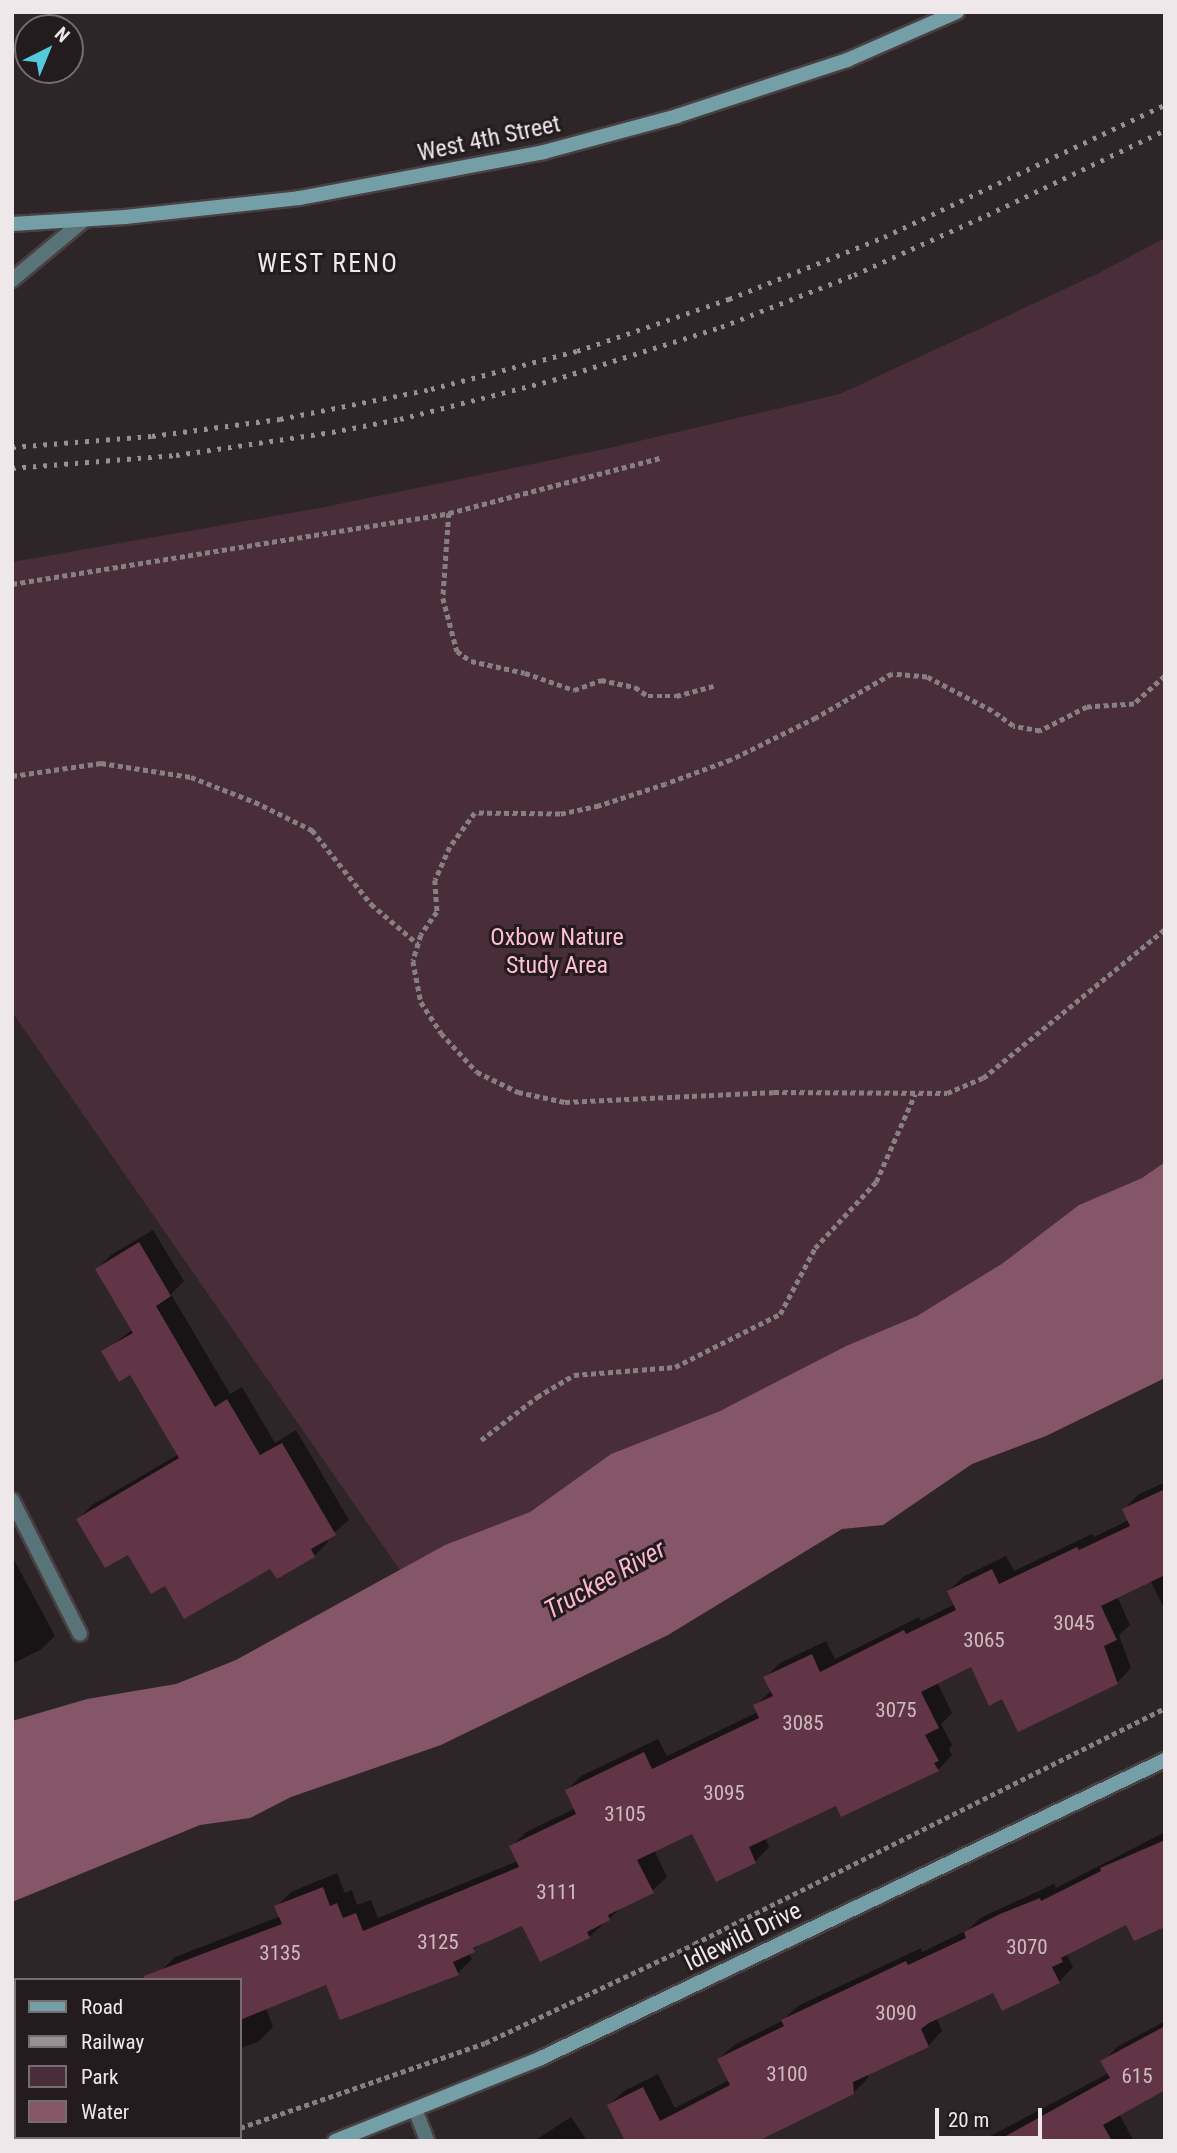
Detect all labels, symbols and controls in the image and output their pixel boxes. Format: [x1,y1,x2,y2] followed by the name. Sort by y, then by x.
[14,14,84,84] north arrow
[50,22,74,47] text: N
[415,110,563,168] street label: West 4th Street
[258,248,398,280] district label: WEST RENO
[490,924,624,980] park label: Oxbow Nature Study Area
[539,1534,671,1626] water label: Truckee River
[1053,1610,1095,1636] house number: 3045
[963,1627,1005,1653] house number: 3065
[875,1697,917,1723] house number: 3075
[782,1710,824,1736] house number: 3085
[703,1780,745,1806] house number: 3095
[604,1801,646,1827] house number: 3105
[536,1879,578,1905] house number: 3111
[680,1896,806,1978] street label: Idlewild Drive
[417,1929,459,1955] house number: 3125
[1006,1934,1048,1960] house number: 3070
[259,1940,301,1966] house number: 3135
[14,1978,242,2139] legend
[81,1995,123,2019] text: Road
[875,2000,917,2026] house number: 3090
[81,2030,144,2054] text: Railway
[766,2061,808,2087] house number: 3100
[1121,2063,1153,2089] house number: 615
[81,2065,118,2089] text: Park
[939,2094,1046,2138] scale bar
[81,2100,129,2124] text: Water
[948,2108,989,2132] text: 20 m

